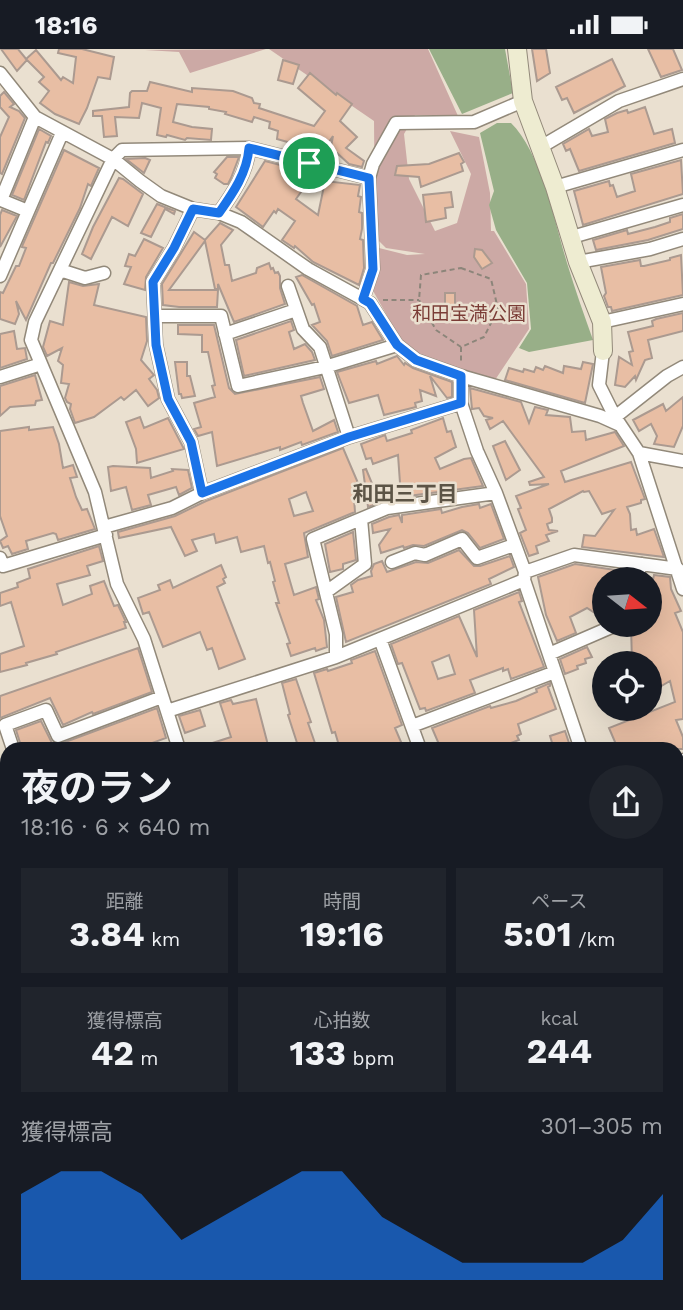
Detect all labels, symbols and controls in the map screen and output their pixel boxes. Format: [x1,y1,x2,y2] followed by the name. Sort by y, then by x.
[35,10,98,40] text: 18:16
[279,133,339,193] pin
[290,144,328,182] icon: arrive
[412,302,526,325] park label: 和田宝満公園
[353,481,458,506] district label: 和田三丁目
[592,567,662,637] north arrow
[592,567,662,721] map controls
[592,651,662,721] button: locate
[589,765,663,839] button: share
[21,766,173,810] text: 夜のラン
[21,814,210,841] text: 18:16 · 6 × 640 m
[106,890,144,913] text: 距離
[323,890,361,913] text: 時間
[531,890,587,913] text: ペース
[69,913,145,955] text: 3.84
[300,913,384,955] text: 19:16
[503,913,572,955] text: 5:01
[145,928,180,951] text: km
[572,928,615,951] text: /km
[541,1007,578,1030] text: kcal
[87,1009,163,1032] text: 獲得標高
[313,1009,371,1032] text: 心拍数
[526,1030,592,1072] text: 244
[91,1032,134,1074] text: 42
[289,1032,346,1074] text: 133
[134,1047,158,1070] text: m
[346,1047,395,1070] text: bpm
[541,1113,663,1140] text: 301–305 m
[21,1119,113,1146] text: 獲得標高

